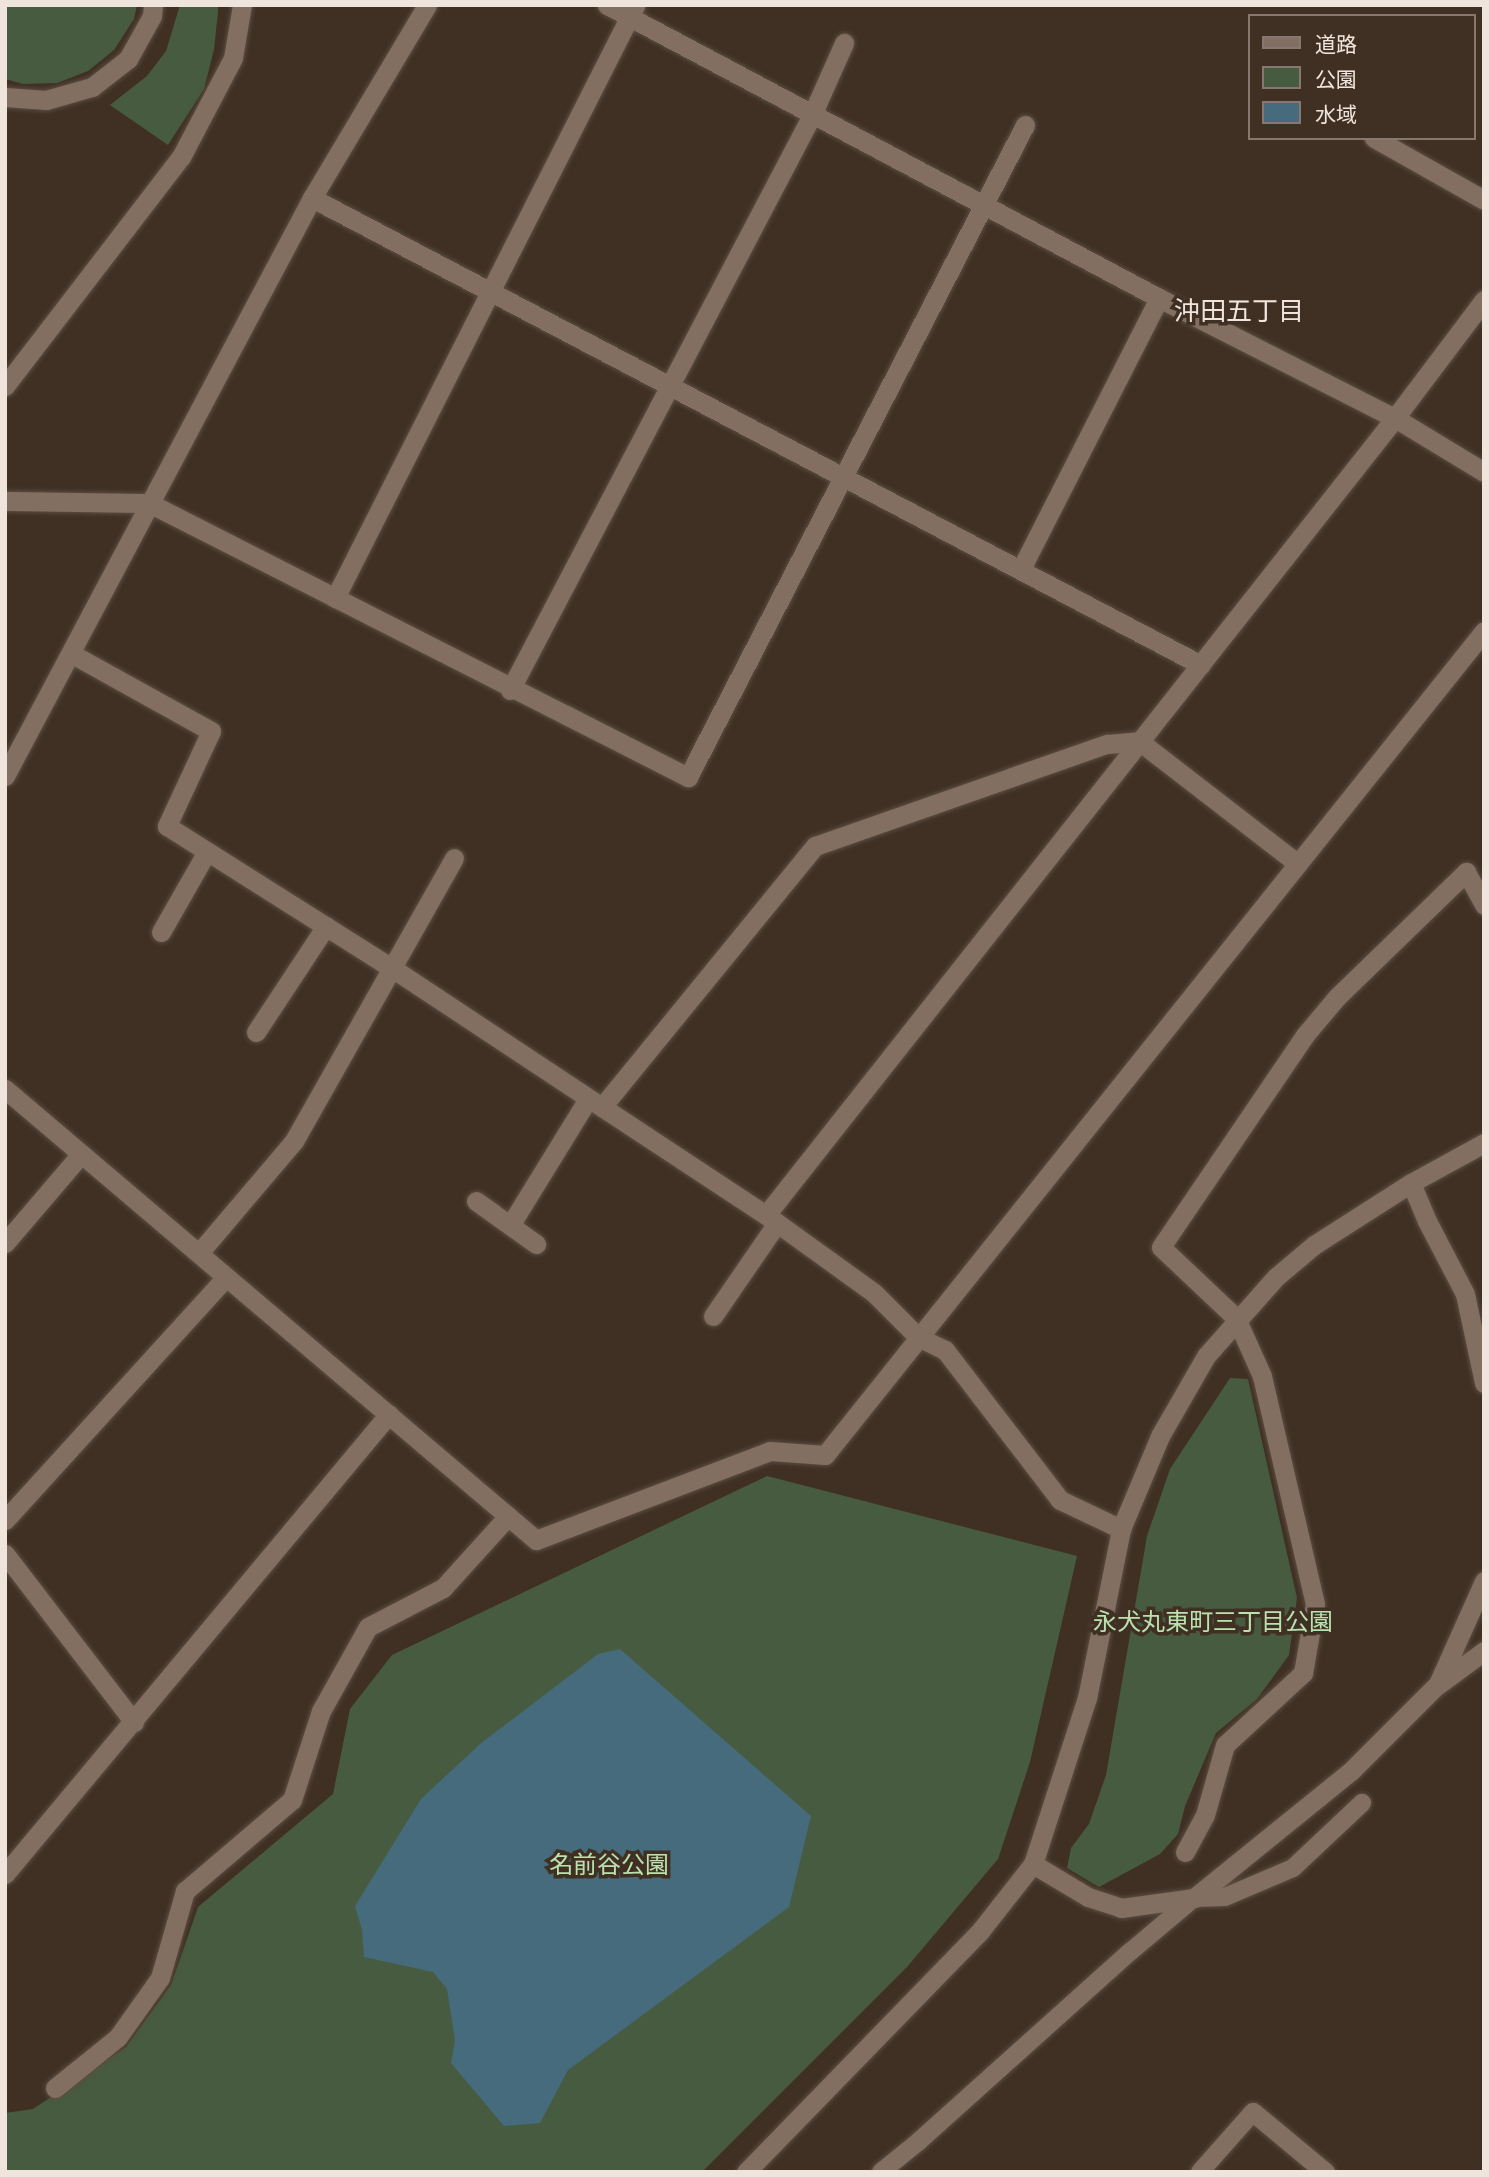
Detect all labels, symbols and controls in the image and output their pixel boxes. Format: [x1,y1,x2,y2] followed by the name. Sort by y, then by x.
[1248,14,1475,140] legend
[1315,31,1357,58] text: 道路
[1315,66,1357,93] text: 公園
[1315,101,1357,128] text: 水域
[1174,295,1304,327] district label: 沖田五丁目
[1093,1608,1333,1636] park label: 永犬丸東町三丁目公園
[549,1851,669,1879] park label: 名前谷公園

